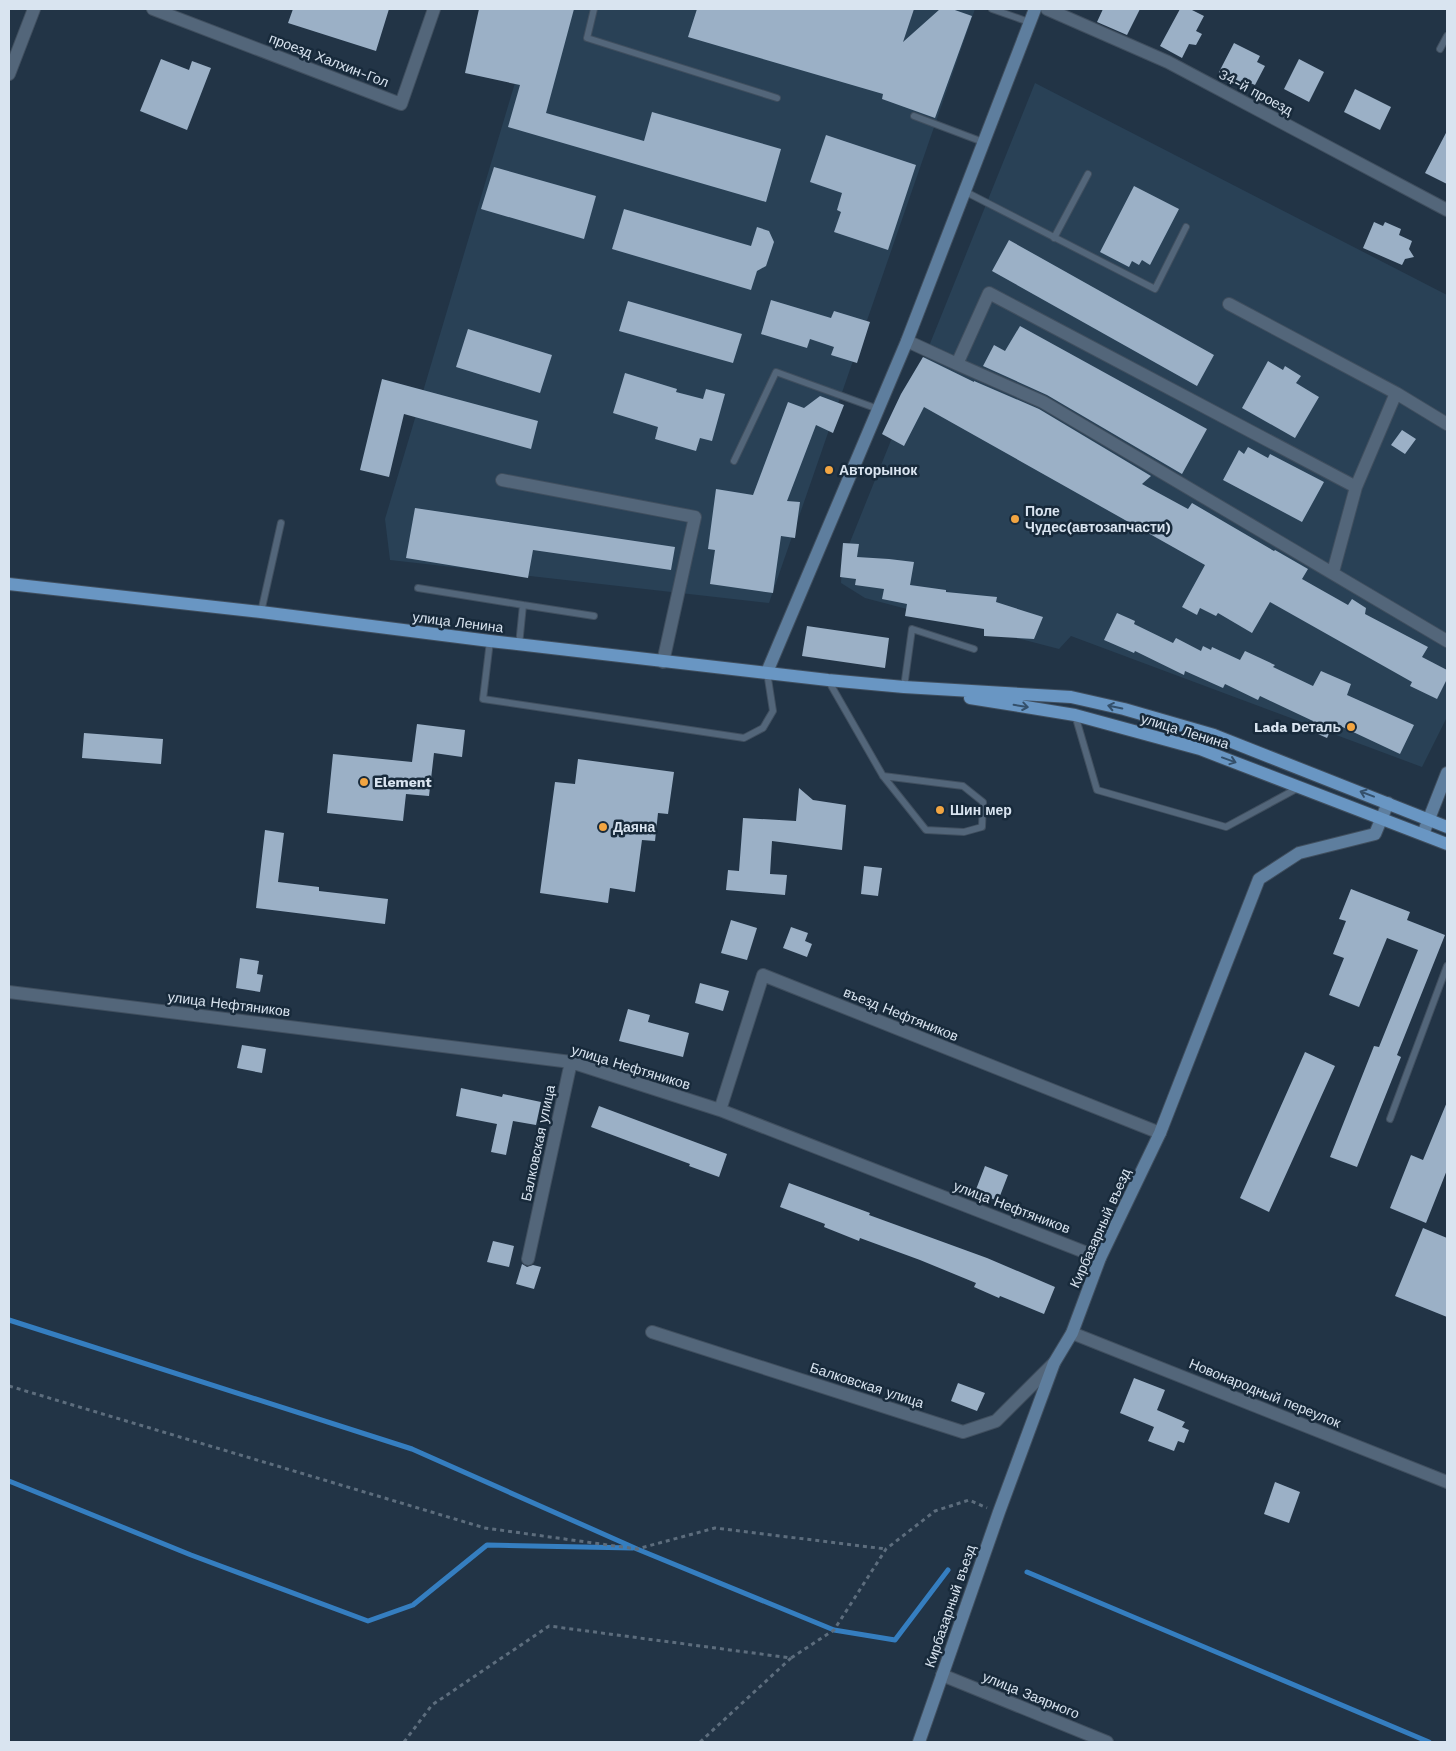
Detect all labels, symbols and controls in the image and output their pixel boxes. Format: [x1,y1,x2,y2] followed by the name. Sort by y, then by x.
[267,30,391,90] street label: проезд Халхин-Гол
[1216,66,1296,118] street label: 34-й проезд
[839,462,918,478] place label: Авторынок
[823,464,835,476] marker: Авторынок
[1025,503,1171,535] place label: Поле Чудес(автозапчасти)
[1009,513,1021,525] marker: Поле Чудес(автозапчасти)
[412,608,504,636] street label: улица Ленина
[1107,701,1123,711] one-way arrow
[1013,702,1029,712] one-way arrow
[1139,710,1231,752] street label: улица Ленина
[1254,719,1341,735] place label: Lada Dеталь
[1345,721,1357,733] marker: Lada Dеталь
[1220,756,1236,765] one-way arrow
[374,774,432,790] place label: Element
[358,776,370,788] marker: Element
[1360,789,1375,799] one-way arrow
[950,802,1012,818] place label: Шин мер
[934,804,946,816] marker: Шин мер
[613,819,655,835] place label: Даяна
[597,821,609,833] marker: Даяна
[841,984,961,1044] street label: въезд Нефтяников
[167,989,291,1019] street label: улица Нефтяников
[570,1041,692,1093] street label: улица Нефтяников
[518,1083,558,1203] street label: Балковская улица
[1066,1166,1134,1290] street label: Кирбазарный въезд
[952,1177,1072,1237] street label: улица Нефтяников
[1187,1355,1344,1431] street label: Новонародный переулок
[808,1359,926,1411] street label: Балковская улица
[921,1542,979,1670] street label: Кирбазарный въезд
[980,1668,1082,1722] street label: улица Заярного

